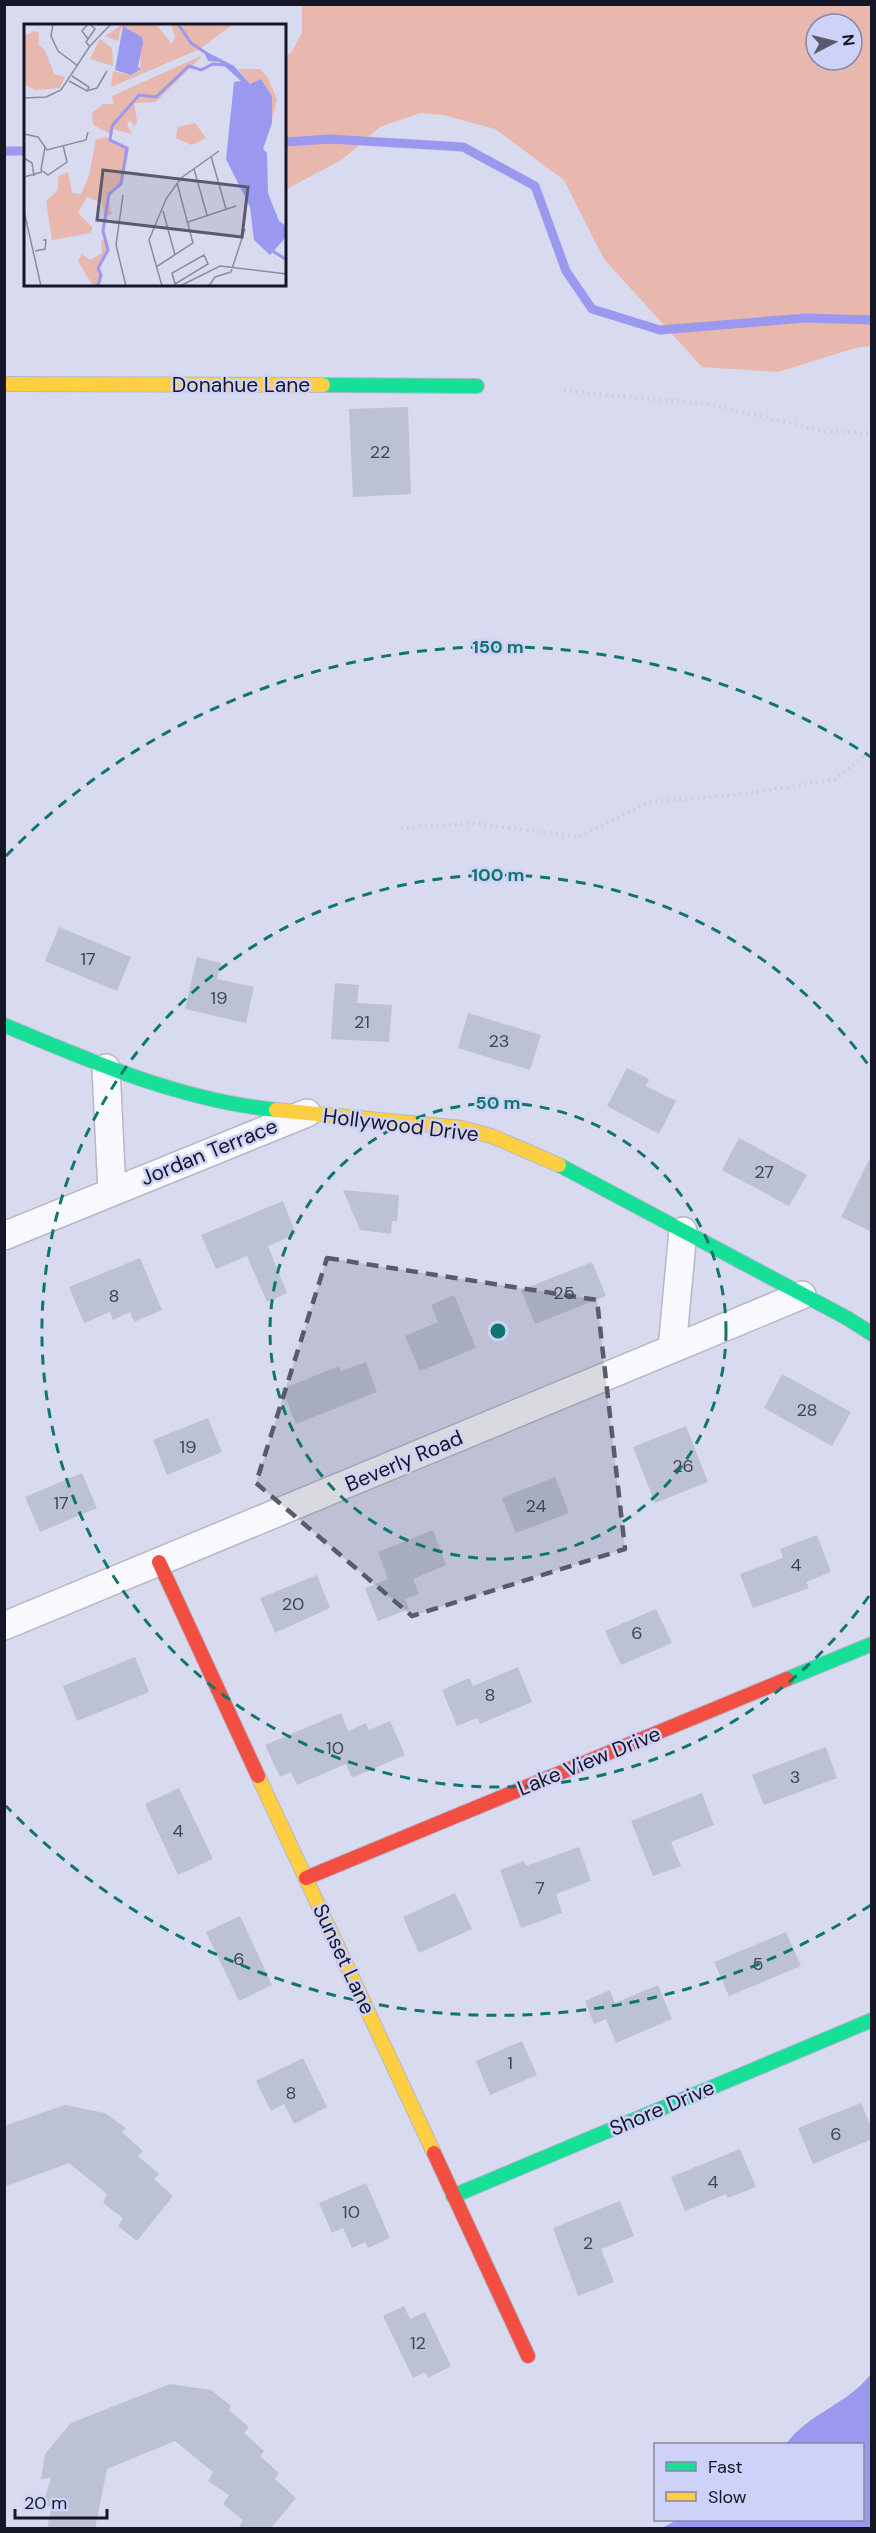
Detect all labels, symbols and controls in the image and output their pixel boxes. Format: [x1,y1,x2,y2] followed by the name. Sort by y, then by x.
[804,12,864,72] north arrow
[24,24,286,286] inset map
[837,33,860,47] text: N
[172,371,310,399] street label: Donahue Lane
[370,440,390,464] house number: 22
[472,635,524,659] text: 150 m
[471,863,525,887] text: 100 m
[80,947,96,971] house number: 17
[211,986,227,1010] house number: 19
[354,1010,370,1034] house number: 21
[488,1029,510,1053] house number: 23
[475,1091,521,1115] text: 50 m
[321,1102,481,1148] street label: Hollywood Drive
[136,1112,282,1192] street label: Jordan Terrace
[754,1160,774,1184] house number: 27
[553,1281,575,1305] house number: 25
[109,1284,119,1308] house number: 8
[488,1321,508,1341] centre of rings
[796,1398,818,1422] house number: 28
[341,1424,467,1498] street label: Beverly Road
[180,1435,196,1459] house number: 19
[672,1454,694,1478] house number: 26
[53,1491,69,1515] house number: 17
[526,1494,547,1518] house number: 24
[791,1553,802,1577] house number: 4
[282,1592,304,1616] house number: 20
[631,1621,643,1645] house number: 6
[485,1683,495,1707] house number: 8
[513,1720,665,1802] street label: Lake View Drive
[326,1736,344,1760] house number: 10
[790,1765,800,1789] house number: 3
[173,1819,184,1843] house number: 4
[535,1876,545,1900] house number: 7
[306,1899,382,2019] street label: Sunset Lane
[233,1947,245,1971] house number: 6
[753,1952,763,1976] house number: 5
[507,2051,513,2075] house number: 1
[605,2073,719,2143] street label: Shore Drive
[286,2081,296,2105] house number: 8
[830,2122,842,2146] house number: 6
[708,2170,719,2194] house number: 4
[342,2200,360,2224] house number: 10
[583,2231,593,2255] house number: 2
[410,2331,426,2355] house number: 12
[654,2443,864,2521] legend
[708,2455,743,2479] text: Fast
[15,2482,106,2520] scale bar
[708,2485,747,2509] text: Slow
[24,2491,67,2515] text: 20 m

